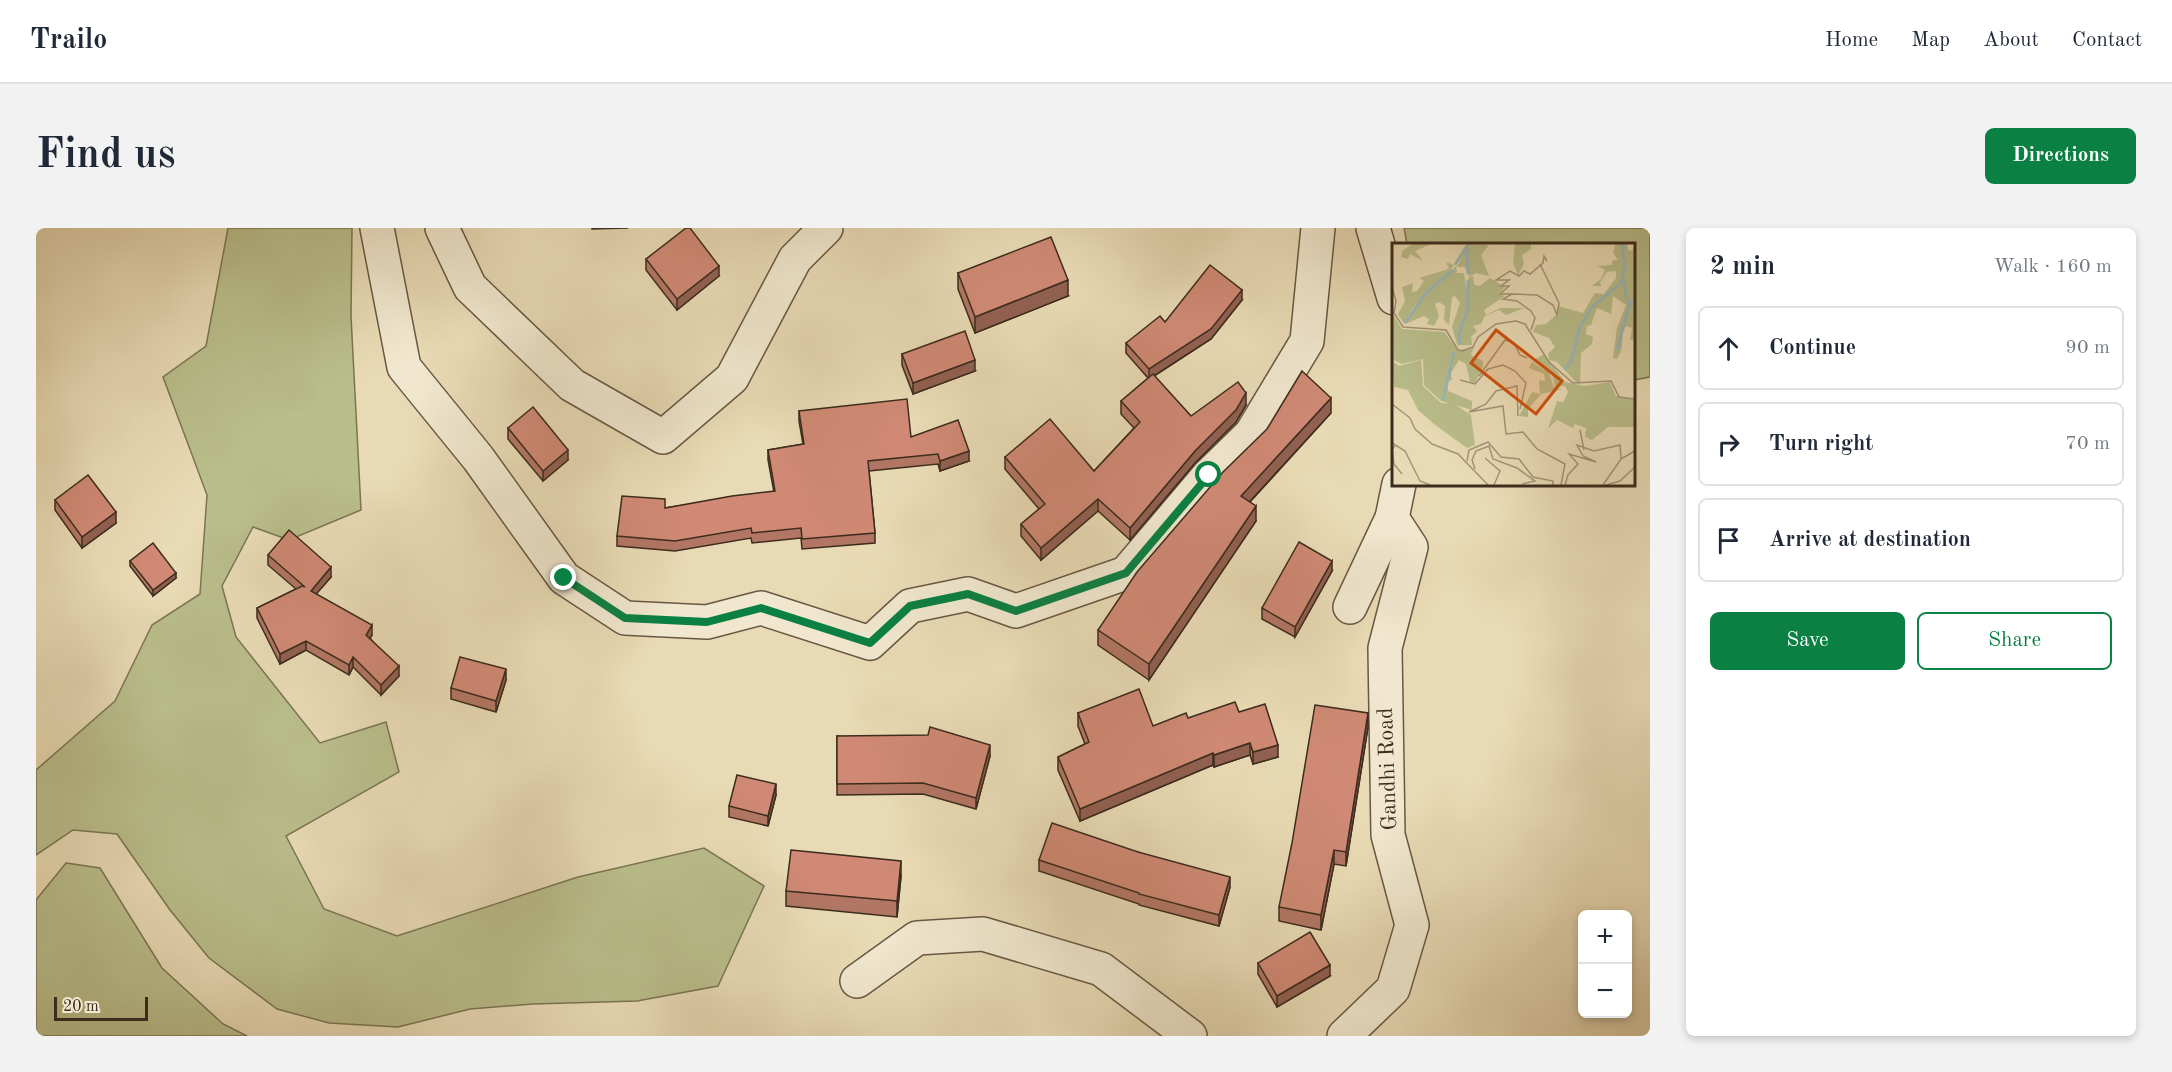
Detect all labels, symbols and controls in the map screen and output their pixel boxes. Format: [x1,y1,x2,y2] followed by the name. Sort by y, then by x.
[30,27,107,55] text: Trailo
[1825,30,1878,51] text: Home
[1911,30,1950,51] text: Map
[1983,30,2039,51] text: About
[2072,30,2142,51] text: Contact
[1985,128,2136,184] button: Directions
[36,135,175,177] text: Find us
[1392,243,1635,486] inset map
[1710,254,1775,280] text: 2 min
[1993,257,2112,277] text: Walk · 160 m
[1712,332,1745,365] icon: ahead
[1769,337,1856,359] text: Continue
[2065,338,2110,358] text: 90 m
[1712,428,1745,461] icon: right
[1769,433,1873,455] text: Turn right
[2065,434,2110,454] text: 70 m
[1195,461,1221,487] route start
[1712,524,1745,557] icon: arrive
[1769,529,1971,551] text: Arrive at destination
[550,564,576,590] route end
[1710,612,1905,670] button: Save
[1917,612,2112,670] button: Share
[1375,707,1401,831] street label: Gandhi Road
[1578,910,1632,1018] map controls
[1578,910,1632,964] button: +
[1578,964,1632,1018] button: −
[54,994,148,1022] scale bar
[63,999,99,1015] text: 20 m

